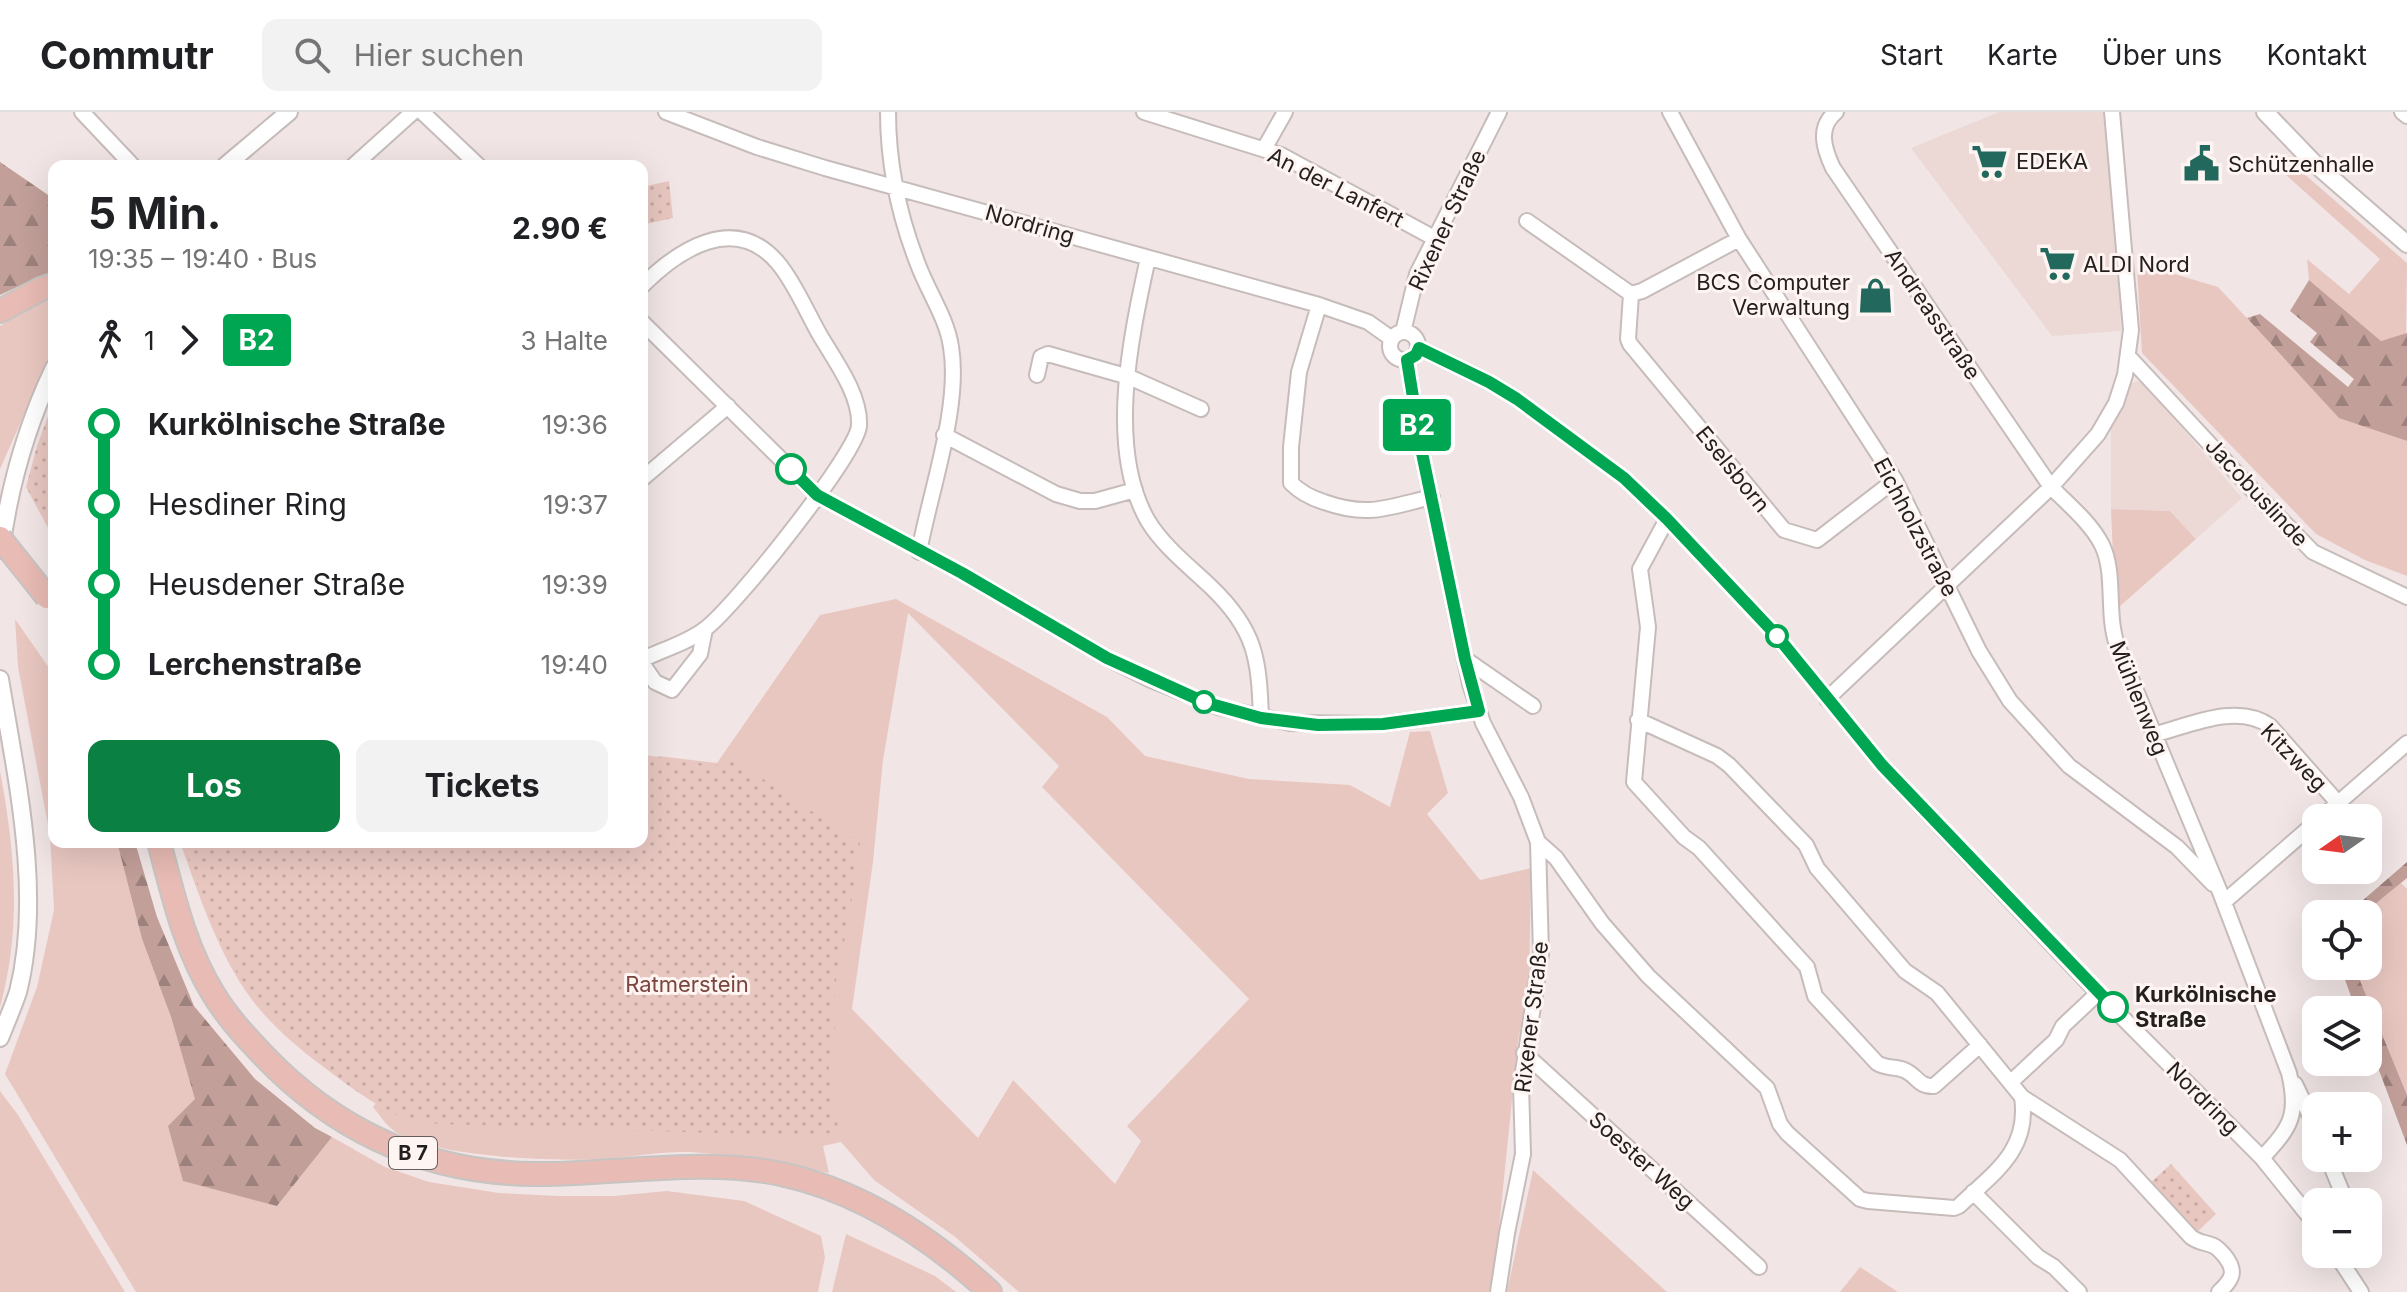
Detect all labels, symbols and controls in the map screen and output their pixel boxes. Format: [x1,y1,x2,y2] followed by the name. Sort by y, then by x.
[262,19,822,91] search box
[40,32,214,78] text: Commutr
[290,33,334,77] icon: search
[354,37,524,73] text: Hier suchen
[1880,38,1943,72] text: Start
[1987,38,2058,72] text: Karte
[2102,38,2222,72] text: Über uns
[2266,38,2367,72] text: Kontakt
[1264,142,1408,232] street label: An der Lanfert
[1971,142,2009,180] supermarket icon: EDEKA
[1403,145,1491,295] street label: Rixener Straße
[2183,145,2221,183] public building icon: Schützenhalle
[2016,148,2088,174] place label: EDEKA
[2228,151,2374,177] place label: Schützenhalle
[88,186,222,240] text: 5 Min.
[982,199,1078,249] street label: Nordring
[512,210,608,246] text: 2.90 €
[88,243,317,274] text: 19:35 – 19:40 · Bus
[1880,244,1986,384] street label: Andreasstraße
[2038,245,2076,283] supermarket icon: ALDI Nord
[2083,251,2190,277] place label: ALDI Nord
[1696,269,1850,320] place label: BCS Computer Verwaltung
[1857,276,1895,314] shop icon: BCS Computer Verwaltung
[88,318,132,362] icon: walk
[167,318,211,362] icon: forward
[239,323,275,357] text: B2
[144,325,155,356] text: 1
[521,325,608,356] text: 3 Halte
[1381,399,1453,451] line badge: B2
[148,406,446,442] text: Kurkölnische Straße
[1399,408,1435,442] text: B2
[542,409,608,440] text: 19:36
[1691,421,1775,517] street label: Eselsborn
[2200,432,2314,552] street label: Jacobuslinde
[1868,453,1964,601] street label: Eichholzstraße
[776,454,806,484] unlabelled marker
[148,486,347,522] text: Hesdiner Ring
[543,489,608,520] text: 19:37
[148,566,405,602] text: Heusdener Straße
[542,569,608,600] text: 19:39
[1766,625,1788,647] unlabelled marker
[2104,637,2174,759] street label: Mühlenweg
[148,646,362,682] text: Lerchenstraße
[541,649,608,680] text: 19:40
[1193,691,1215,713] unlabelled marker
[2256,718,2332,796] street label: Kitzweg
[88,740,340,832] button: Los
[356,740,608,832] button: Tickets
[2302,804,2382,884] north arrow
[2302,804,2382,1268] map controls
[2302,900,2382,980] button: locate
[1509,940,1553,1094] street label: Rixener Straße
[625,971,749,997] park label: Ratmerstein
[2135,981,2277,1032] place label: Kurkölnische Straße
[2098,992,2128,1022] marker: Kurkölnische Straße
[2302,996,2382,1076] button: layers
[2161,1056,2245,1140] street label: Nordring
[2302,1092,2382,1172] button: +
[1584,1106,1700,1214] street label: Soester Weg
[389,1137,437,1169] road number: B 7
[2302,1188,2382,1268] button: −

